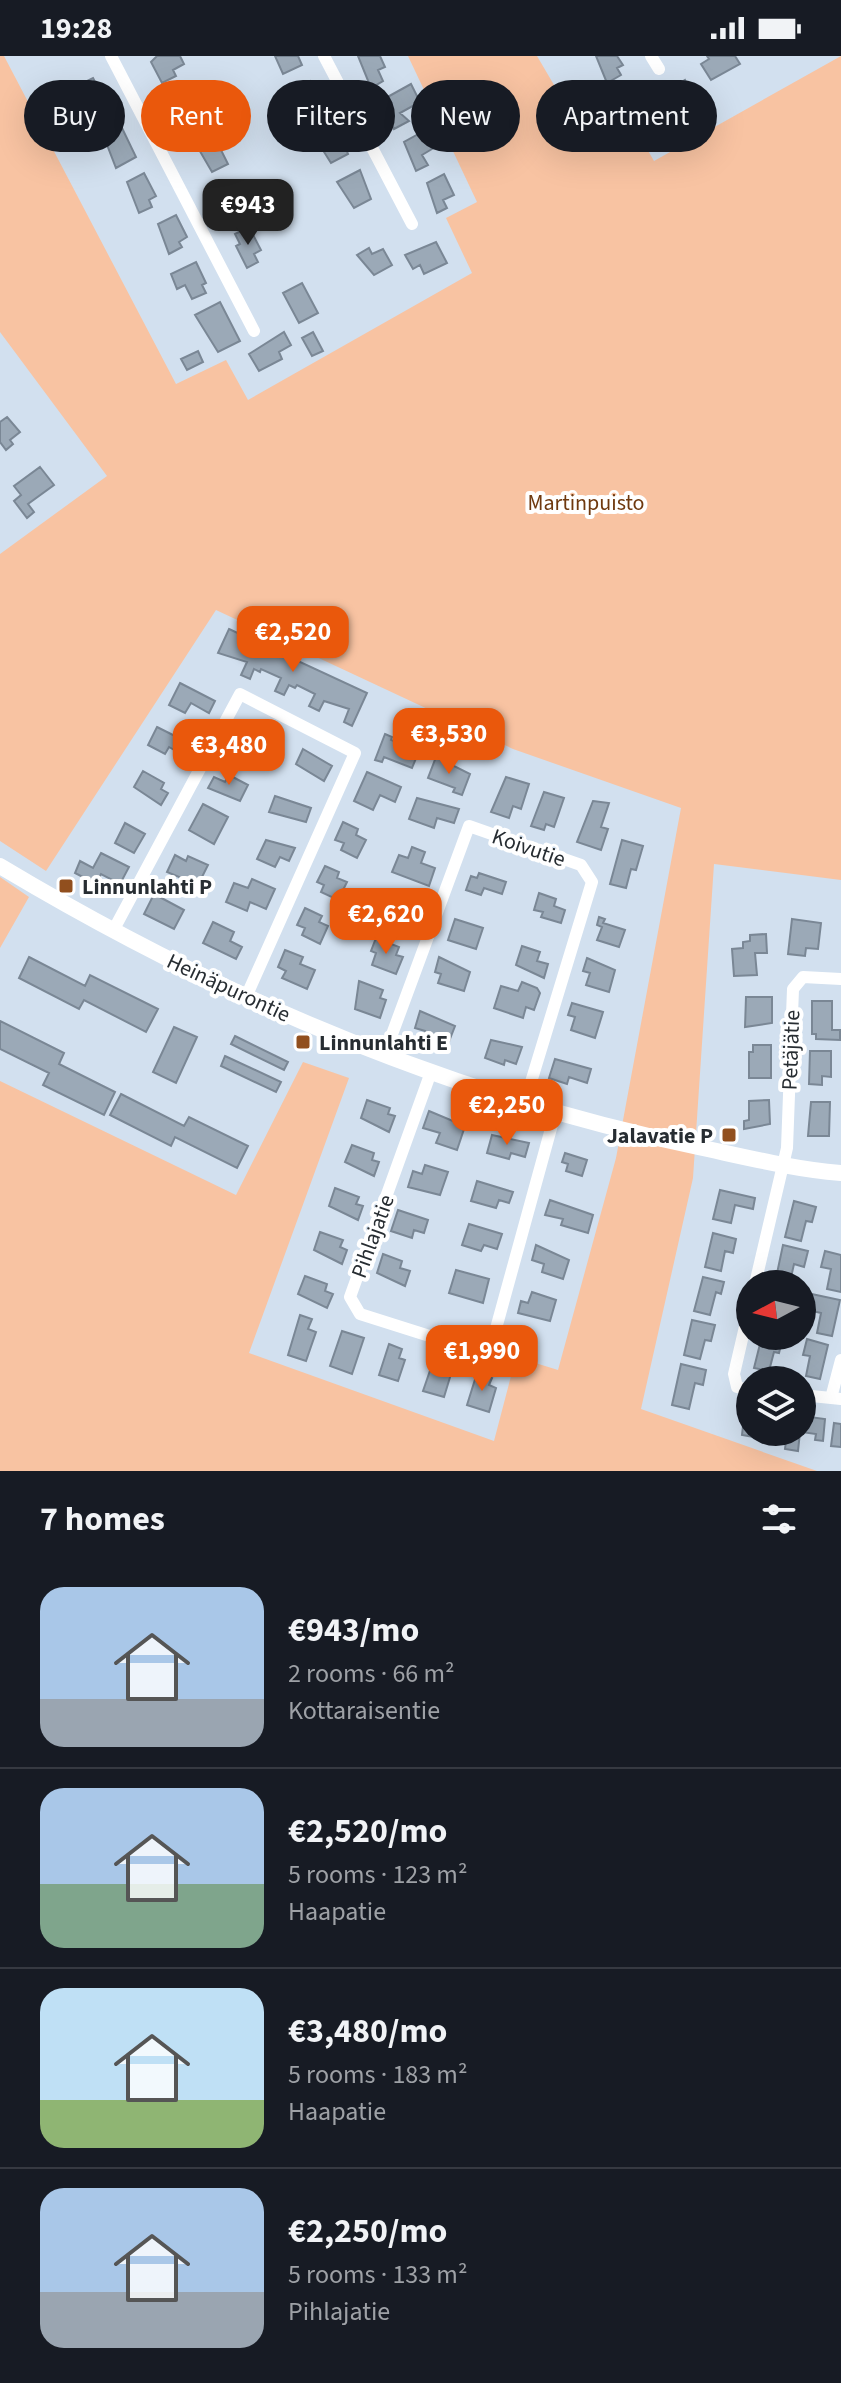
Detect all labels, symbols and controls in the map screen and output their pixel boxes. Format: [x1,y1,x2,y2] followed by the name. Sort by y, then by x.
[40,7,112,50] text: 19:28
[24,80,125,152] chip: Buy
[141,80,251,152] chip: Rent
[267,80,395,152] chip: Filters
[411,80,520,152] chip: New
[536,80,717,152] chip: Apartment
[201,179,295,247] pin: €943
[221,186,275,223] text: €943
[527,487,645,519] park label: Martinpuisto
[228,606,358,674] pin: €2,520
[255,613,331,650] text: €2,520
[384,708,514,776] pin: €3,530
[411,715,487,752] text: €3,530
[164,719,294,787] pin: €3,480
[191,726,267,763] text: €3,480
[488,820,570,875] street label: Koivutie
[82,871,212,903] place label: Linnunlahti P
[57,877,75,895] marker: Linnunlahti P
[321,888,451,956] pin: €2,620
[348,895,424,932] text: €2,620
[161,945,296,1031] street label: Heinäpurontie
[774,1009,808,1091] street label: Petäjätie
[319,1027,448,1059] place label: Linnunlahti E
[294,1033,312,1051] marker: Linnunlahti E
[442,1079,572,1147] pin: €2,250
[469,1086,545,1123] text: €2,250
[607,1120,713,1152] place label: Jalavatie P
[720,1126,738,1144] marker: Jalavatie P
[343,1190,403,1282] street label: Pihlajatie
[736,1270,816,1350] north arrow
[736,1270,816,1446] map controls
[417,1325,547,1393] pin: €1,990
[444,1332,520,1369] text: €1,990
[736,1366,816,1446] button: layers
[40,1495,165,1544] text: 7 homes
[757,1497,801,1541] icon: filters
[288,1606,419,1655] text: €943/mo
[104,1619,200,1715] icon: home
[288,1655,455,1692] text: 2 rooms · 66 m²
[288,1692,440,1729] text: Kottaraisentie
[288,1807,448,1856] text: €2,520/mo
[104,1820,200,1916] icon: home
[288,1856,467,1893] text: 5 rooms · 123 m²
[288,1893,386,1930] text: Haapatie
[288,2007,448,2056] text: €3,480/mo
[104,2020,200,2116] icon: home
[288,2056,467,2093] text: 5 rooms · 183 m²
[288,2093,386,2130] text: Haapatie
[288,2207,448,2256] text: €2,250/mo
[104,2220,200,2316] icon: home
[288,2256,467,2293] text: 5 rooms · 133 m²
[288,2293,390,2330] text: Pihlajatie

